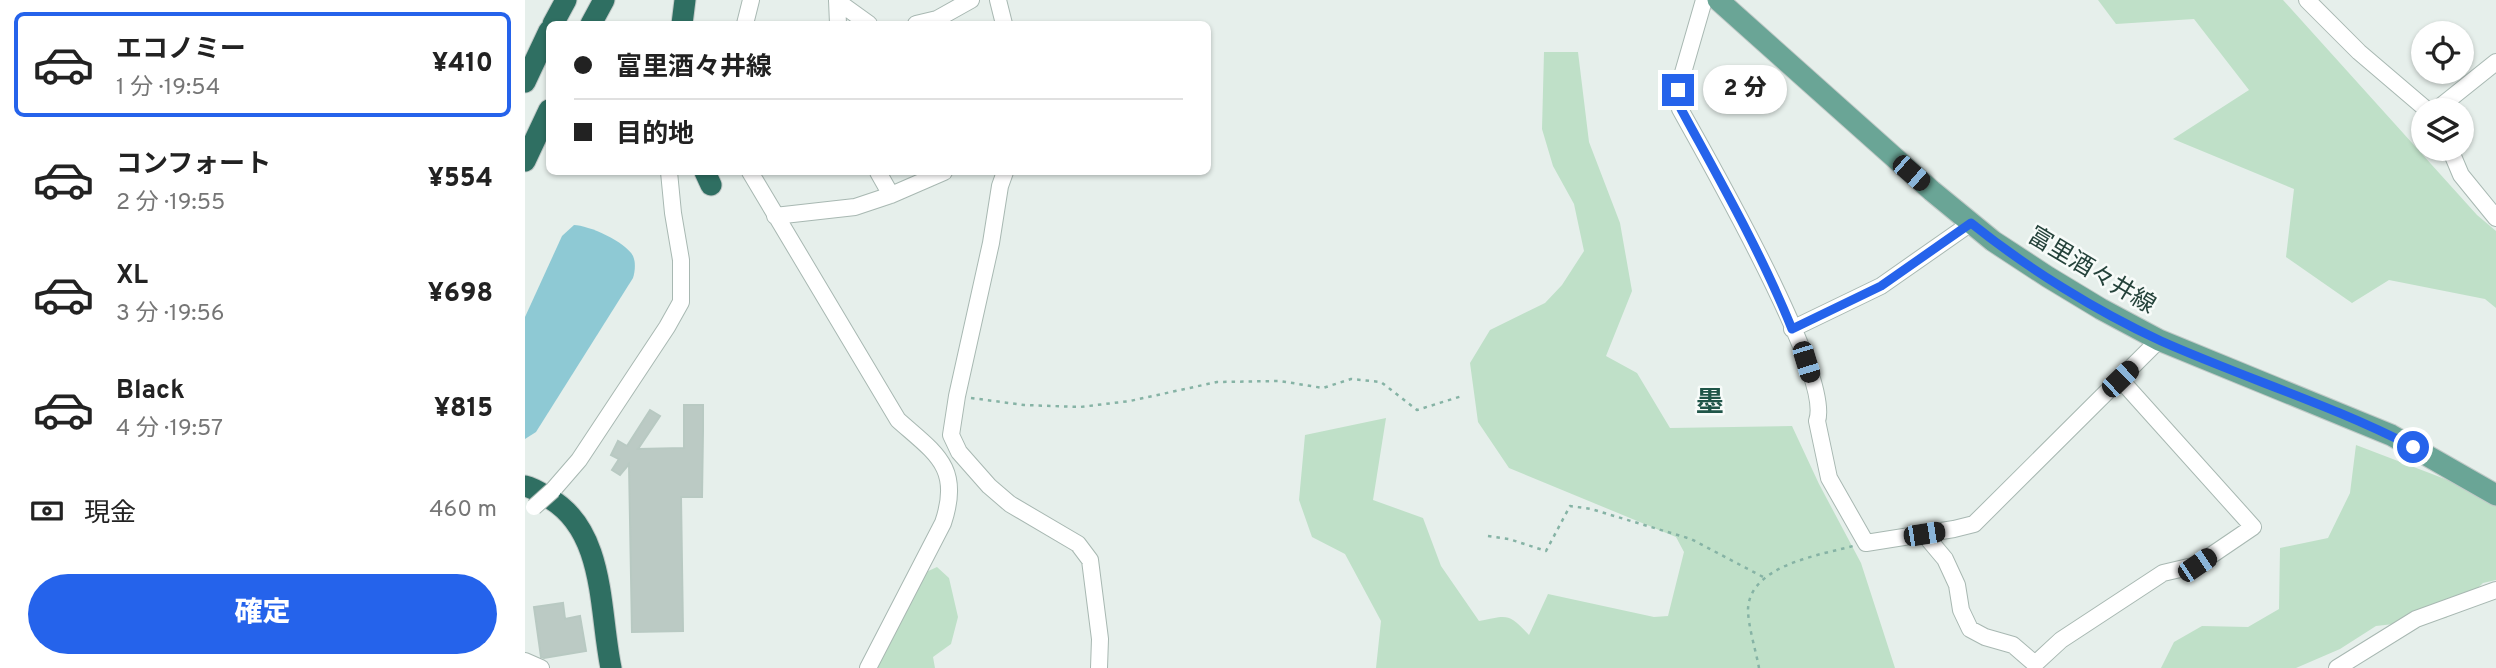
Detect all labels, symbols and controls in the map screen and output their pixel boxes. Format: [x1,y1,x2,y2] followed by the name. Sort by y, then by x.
[2411,21,2474,161] map controls
[2411,21,2474,84] button: locate
[32,33,95,96] icon: car
[116,34,246,67] text: エコノミー
[432,48,493,81] text: ¥410
[616,52,772,85] text: 富里酒々井線
[1703,66,1787,114] callout: 2 分
[116,74,220,103] text: 1 分 · 19:54
[1662,74,1694,106] route end
[1724,75,1766,104] text: 2 分
[2411,98,2474,161] button: layers
[616,119,694,152] text: 目的地
[32,148,95,211] icon: car
[116,149,271,182] text: コンフォート
[1889,151,1934,195] car
[428,163,493,196] text: ¥554
[116,189,225,218] text: 2 分 · 19:55
[2022,222,2160,322] street label: 富里酒々井線
[116,260,148,293] text: XL
[32,263,95,326] icon: car
[428,278,493,311] text: ¥698
[116,300,225,329] text: 3 分 · 19:56
[1790,339,1823,385] car
[2098,357,2143,401] car
[116,375,185,408] text: Black
[32,378,95,441] icon: car
[1696,386,1724,422] district label: 墨
[434,393,493,426] text: ¥815
[116,415,223,444] text: 4 分 · 19:57
[2397,431,2429,463] route start
[28,492,66,530] icon: cash
[429,496,497,525] text: 460 m
[84,498,136,531] text: 現金
[1902,520,1947,548] car
[2174,545,2221,585] car
[28,574,497,654] button: 確定

